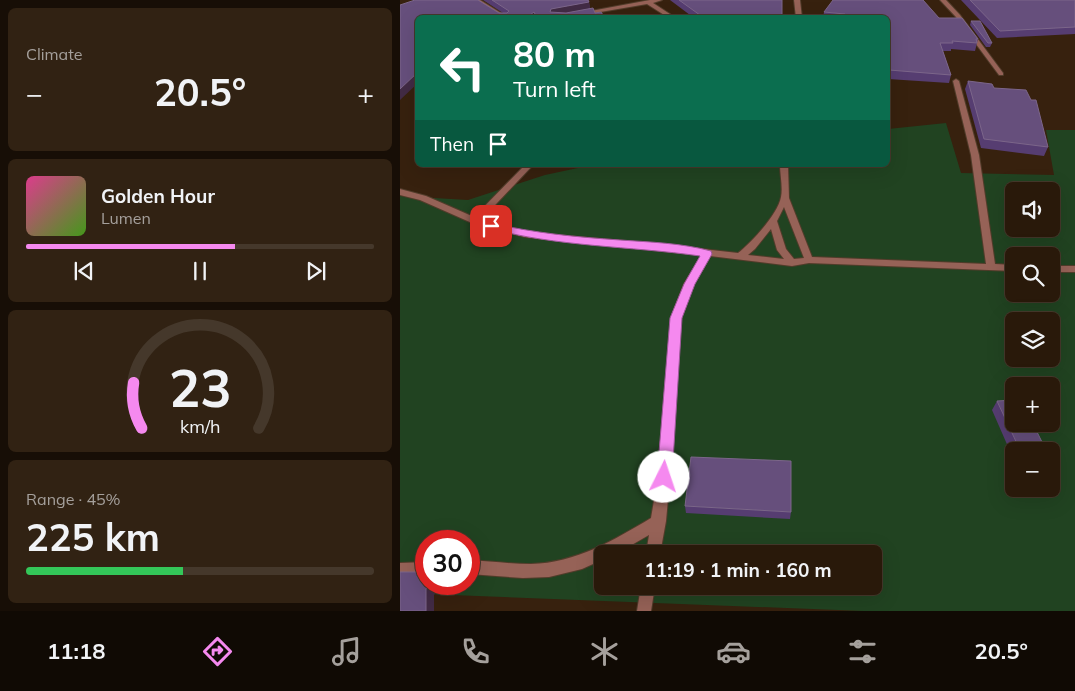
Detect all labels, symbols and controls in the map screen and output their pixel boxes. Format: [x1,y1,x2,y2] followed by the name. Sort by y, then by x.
[513,32,596,76] text: 80 m
[430,35,495,100] icon: left
[26,44,82,64] text: Climate
[154,68,246,116] text: 20.5°
[513,75,596,103] text: Turn left
[26,76,43,111] text: −
[357,76,374,111] text: +
[484,130,512,158] icon: arrive
[430,132,474,156] text: Then
[1005,182,1060,497] map controls
[1005,182,1060,237] button: sound
[101,184,215,208] text: Golden Hour
[470,205,512,247] pin
[101,208,151,228] text: Lumen
[477,212,505,240] icon: arrive
[1005,247,1060,302] button: search
[70,257,98,285] icon: previous
[186,257,214,285] icon: pause
[302,257,330,285] icon: next
[1005,312,1060,367] button: layers
[169,355,231,420] text: 23
[1005,377,1060,432] button: +
[180,415,220,437] text: km/h
[1005,442,1060,497] button: −
[637,450,689,502] position arrow
[26,489,121,509] text: Range · 45%
[26,513,160,561] text: 225 km
[415,530,480,595] speed limit sign: 30
[644,558,832,582] text: 11:19 · 1 min · 160 m
[200,634,235,669] icon: directions
[329,634,364,669] icon: music
[458,634,493,669] icon: phone
[587,634,622,669] icon: climate
[716,634,751,669] icon: car
[845,634,880,669] icon: filters
[47,637,105,665] text: 11:18
[974,637,1028,665] text: 20.5°

